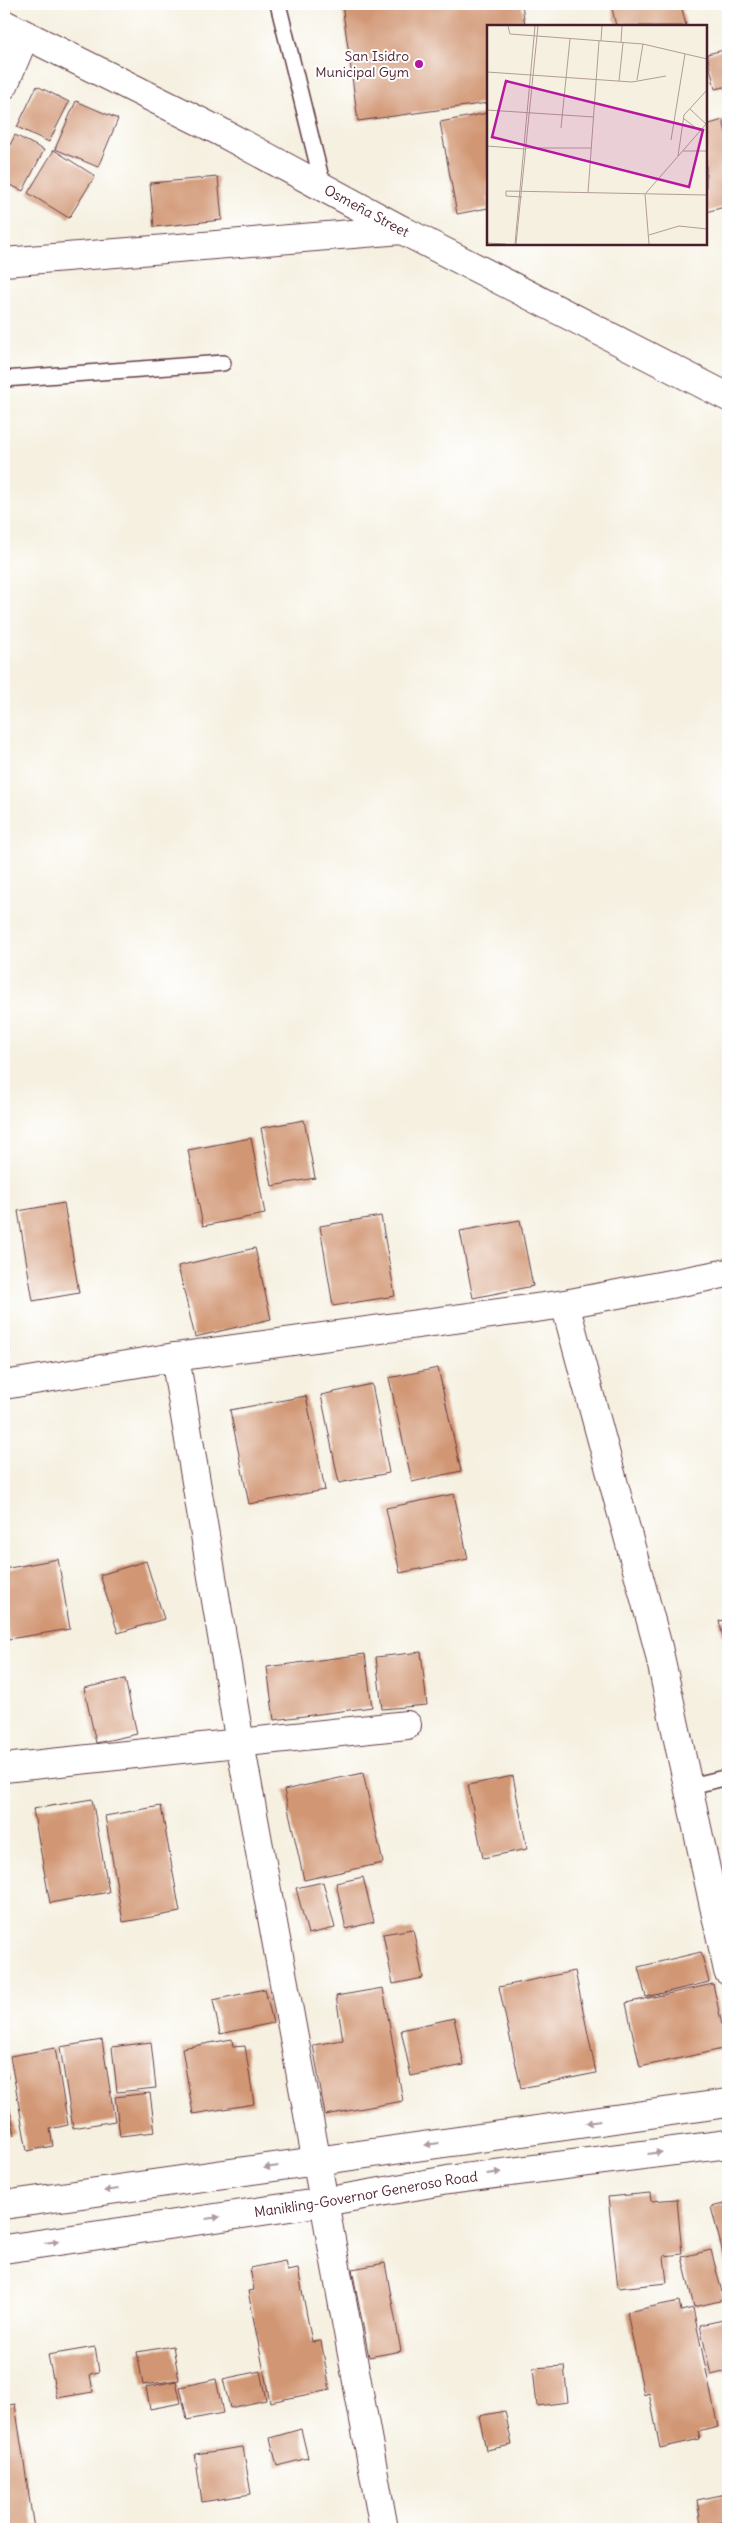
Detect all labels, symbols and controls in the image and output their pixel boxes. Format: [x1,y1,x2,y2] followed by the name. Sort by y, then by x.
[487,25,707,245] inset map
[315,47,409,81] place label: San Isidro Municipal Gym
[413,58,425,70] marker: San Isidro Municipal Gym
[321,181,412,241] street label: Osmeña Street
[585,2118,601,2126] one-way arrow
[424,2141,440,2149] one-way arrow
[648,2149,664,2157] one-way arrow
[263,2163,279,2171] one-way arrow
[253,2167,479,2221] street label: Manikling-Governor Generoso Road
[486,2169,502,2177] one-way arrow
[102,2186,118,2194] one-way arrow
[205,2214,221,2222] one-way arrow
[44,2238,60,2246] one-way arrow

